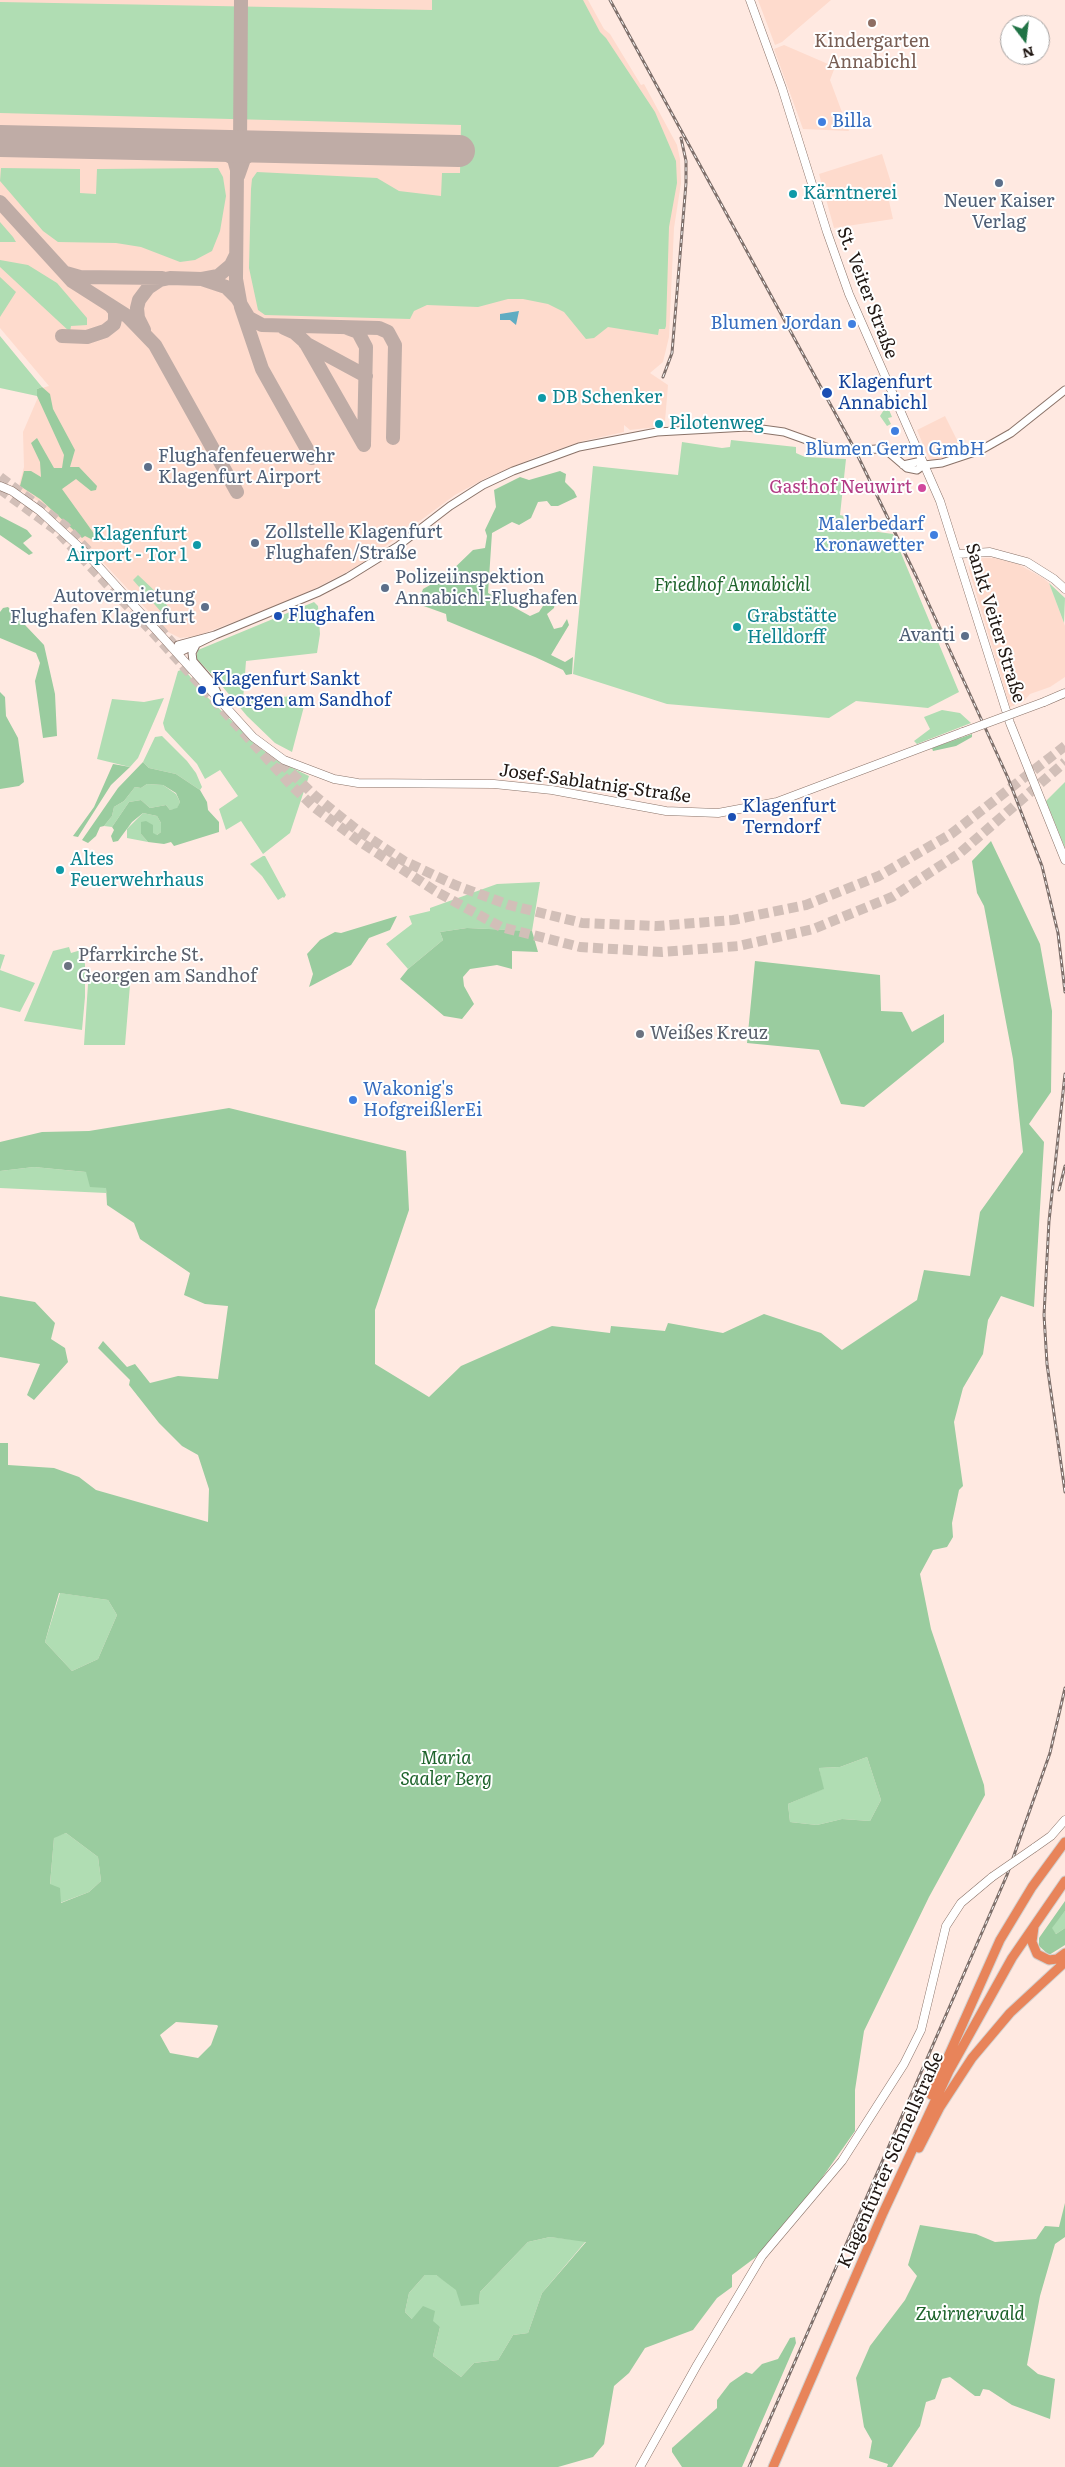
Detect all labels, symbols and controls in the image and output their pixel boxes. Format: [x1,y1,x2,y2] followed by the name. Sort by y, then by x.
[1000,15,1050,65] north arrow
[866,17,878,29] marker: Kindergarten Annabichl
[814,31,930,74] place label: Kindergarten Annabichl
[1020,42,1037,65] text: N
[832,111,872,133] place label: Billa
[816,116,828,128] marker: Billa
[993,177,1005,189] marker: Neuer Kaiser Verlag
[803,183,897,205] place label: Kärntnerei
[787,188,799,200] marker: Kärntnerei
[944,191,1054,233] place label: Neuer Kaiser Verlag
[832,224,902,362] street label: St. Veiter Straße
[710,313,842,335] place label: Blumen Jordan
[846,318,858,330] marker: Blumen Jordan
[838,372,932,414] place label: Klagenfurt Annabichl
[820,386,834,400] marker: Klagenfurt Annabichl
[552,387,662,409] place label: DB Schenker
[536,392,548,404] marker: DB Schenker
[669,413,764,435] place label: Pilotenweg
[653,418,665,430] marker: Pilotenweg
[889,425,901,437] marker: Blumen Germ GmbH
[805,439,985,461] place label: Blumen Germ GmbH
[158,446,335,488] place label: Flughafenfeuerwehr Klagenfurt Airport
[142,461,154,473] marker: Flughafenfeuerwehr Klagenfurt Airport
[769,477,912,499] place label: Gasthof Neuwirt
[916,482,928,494] marker: Gasthof Neuwirt
[814,514,924,556] place label: Malerbedarf Kronawetter
[265,522,442,564] place label: Zollstelle Klagenfurt Flughafen/Straße
[67,524,187,566] place label: Klagenfurt Airport - Tor 1
[928,529,940,541] marker: Malerbedarf Kronawetter
[249,537,261,549] marker: Zollstelle Klagenfurt Flughafen/Straße
[191,539,203,551] marker: Klagenfurt Airport - Tor 1
[960,541,1030,705] street label: Sankt Veiter Straße
[395,567,578,610] place label: Polizeiinspektion Annabichl-Flughafen
[654,575,810,597] park label: Friedhof Annabichl
[379,582,391,594] marker: Polizeiinspektion Annabichl-Flughafen
[10,586,195,628] place label: Autovermietung Flughafen Klagenfurt
[199,601,211,613] marker: Autovermietung Flughafen Klagenfurt
[288,605,375,627] place label: Flughafen
[747,606,837,649] place label: Grabstätte Helldorff
[272,610,284,622] marker: Flughafen
[731,621,743,633] marker: Grabstätte Helldorff
[899,625,955,647] place label: Avanti
[959,630,971,642] marker: Avanti
[212,669,391,712] place label: Klagenfurt Sankt Georgen am Sandhof
[196,684,208,696] marker: Klagenfurt Sankt Georgen am Sandhof
[498,760,692,808] street label: Josef-Sablatnig-Straße
[742,796,836,839] place label: Klagenfurt Terndorf
[726,811,738,823] marker: Klagenfurt Terndorf
[70,849,204,892] place label: Altes Feuerwehrhaus
[54,864,66,876] marker: Altes Feuerwehrhaus
[78,945,257,988] place label: Pfarrkirche St. Georgen am Sandhof
[62,960,74,972] marker: Pfarrkirche St. Georgen am Sandhof
[650,1023,768,1045] place label: Weißes Kreuz
[634,1028,646,1040] marker: Weißes Kreuz
[363,1079,482,1122] place label: Wakonig's HofgreißlerEi
[347,1094,359,1106] marker: Wakonig's HofgreißlerEi
[400,1748,492,1790] park label: Maria Saaler Berg
[833,2049,949,2271] street label: Klagenfurter Schnellstraße
[915,2304,1025,2326] park label: Zwirnerwald

